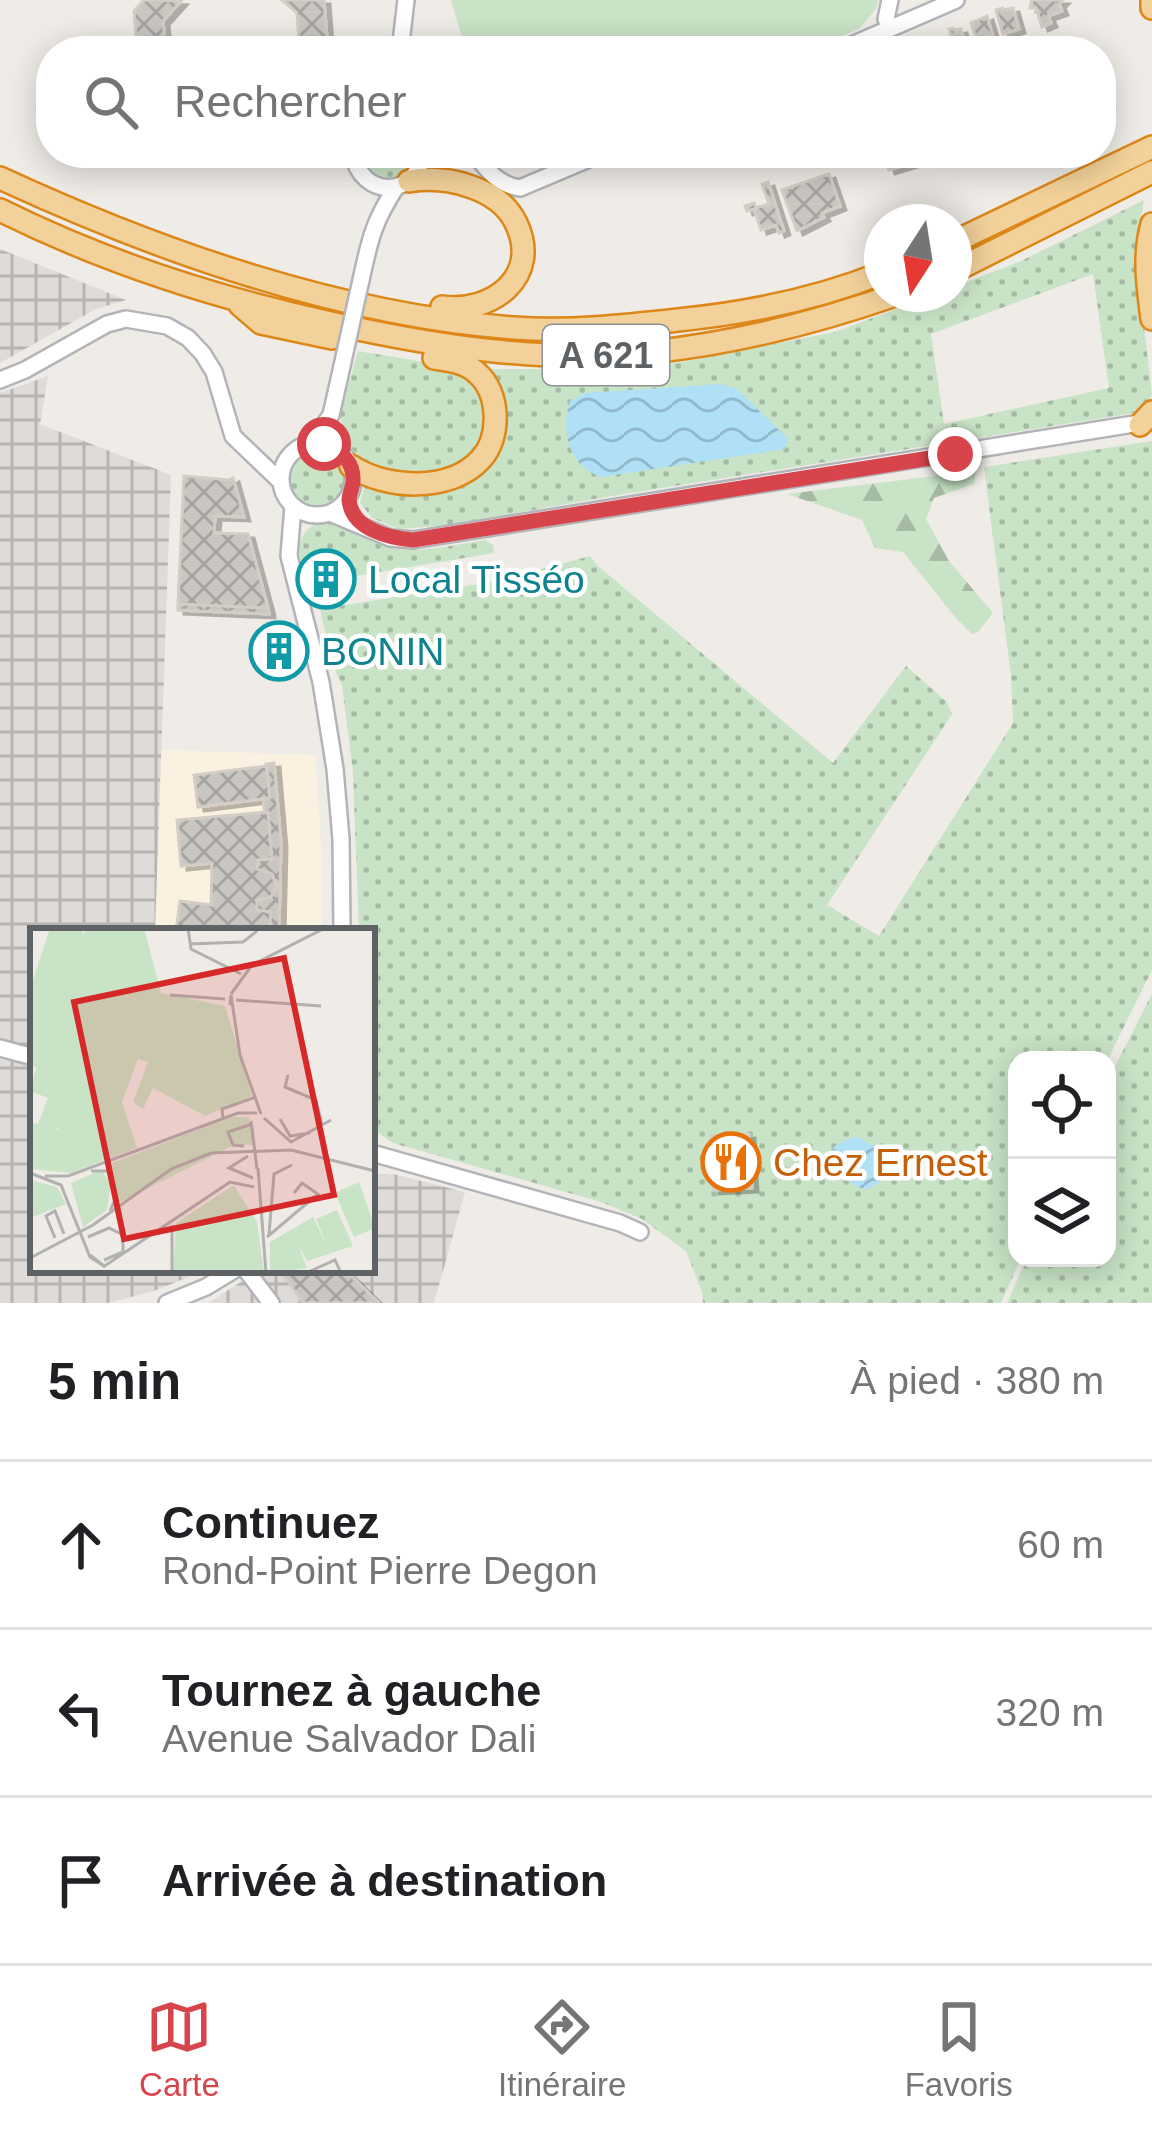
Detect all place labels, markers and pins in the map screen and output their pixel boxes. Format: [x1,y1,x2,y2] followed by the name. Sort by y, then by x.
[295,548,357,610] building icon: Local Tisséo
[368,558,585,601] place label: Local Tisséo
[248,620,310,682] building icon: BONIN
[321,630,445,673] place label: BONIN
[700,1131,762,1193] restaurant icon: Chez Ernest
[773,1141,988,1184] place label: Chez Ernest

